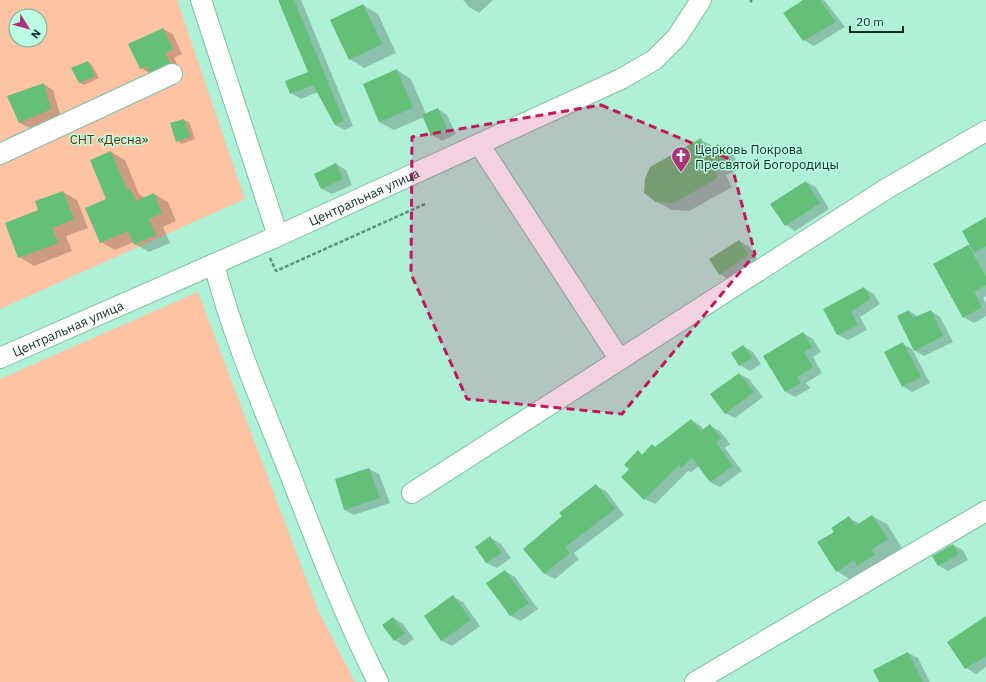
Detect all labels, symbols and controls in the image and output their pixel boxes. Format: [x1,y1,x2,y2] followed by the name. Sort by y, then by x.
[8,8,48,48] north arrow
[850,8,903,34] scale bar
[856,14,884,29] text: 20 m
[28,27,44,41] text: N
[70,131,149,148] park label: СНТ «Десна»
[695,141,839,173] place label: Церковь Покрова Пресвятой Богородицы
[670,145,692,173] church icon: Церковь Покрова Пресвятой Богородицы
[306,164,422,230] street label: Центральная улица
[10,297,126,361] street label: Центральная улица

